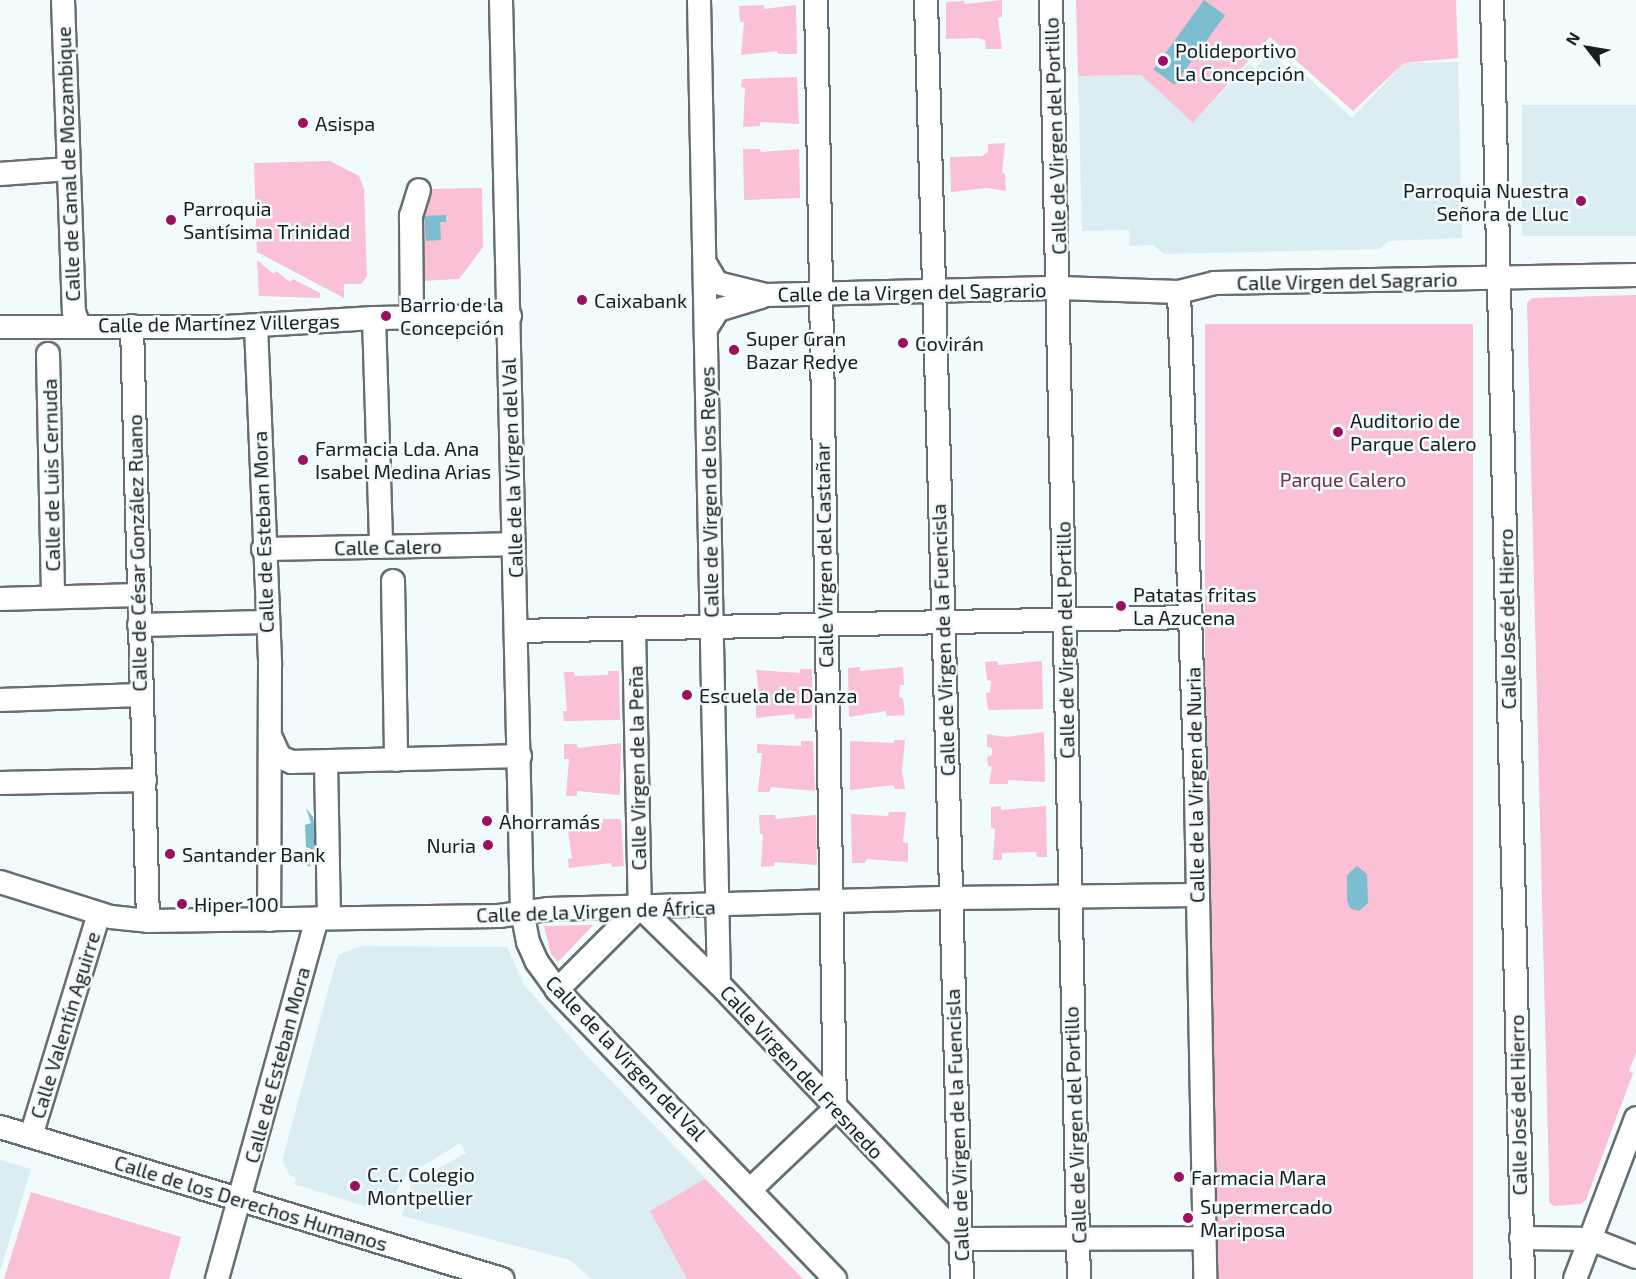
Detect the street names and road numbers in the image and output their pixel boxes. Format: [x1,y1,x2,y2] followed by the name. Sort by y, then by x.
[1039,16,1071,256] street label: Calle de Virgen del Portillo
[51,26,85,302] street label: Calle de Canal de Mozambique
[1236,267,1458,295] street label: Calle Virgen del Sagrario
[777,278,1047,306] street label: Calle de la Virgen del Sagrario
[98,309,340,337] street label: Calle de Martínez Villergas
[496,357,528,579] street label: Calle de la Virgen del Val
[695,366,723,618] street label: Calle de Virgen de los Reyes
[37,378,65,572] street label: Calle de Luis Cernuda
[123,414,151,692] street label: Calle de César González Ruano
[247,431,279,633] street label: Calle de Esteban Mora
[810,441,838,669] street label: Calle Virgen del Castañar
[926,503,960,777] street label: Calle de Virgen de la Fuencisla
[1051,521,1079,759] street label: Calle de Virgen del Portillo
[1493,528,1521,710] street label: Calle José del Hierro
[334,534,442,560] street label: Calle Calero
[623,665,651,871] street label: Calle Virgen de la Peña
[1181,667,1209,903] street label: Calle de la Virgen de Nuria
[475,895,717,927] street label: Calle de la Virgen de África
[25,928,105,1122] street label: Calle Valentín Aguirre
[239,964,315,1166] street label: Calle de Esteban Mora
[540,970,712,1146] street label: Calle de la Virgen del Val
[715,980,889,1164] street label: Calle Virgen del Fresnedo
[940,988,974,1262] street label: Calle de Virgen de la Fuencisla
[1059,1005,1091,1245] street label: Calle de Virgen del Portillo
[1504,1014,1532,1196] street label: Calle José del Hierro
[112,1150,390,1256] street label: Calle de los Derechos Humanos

